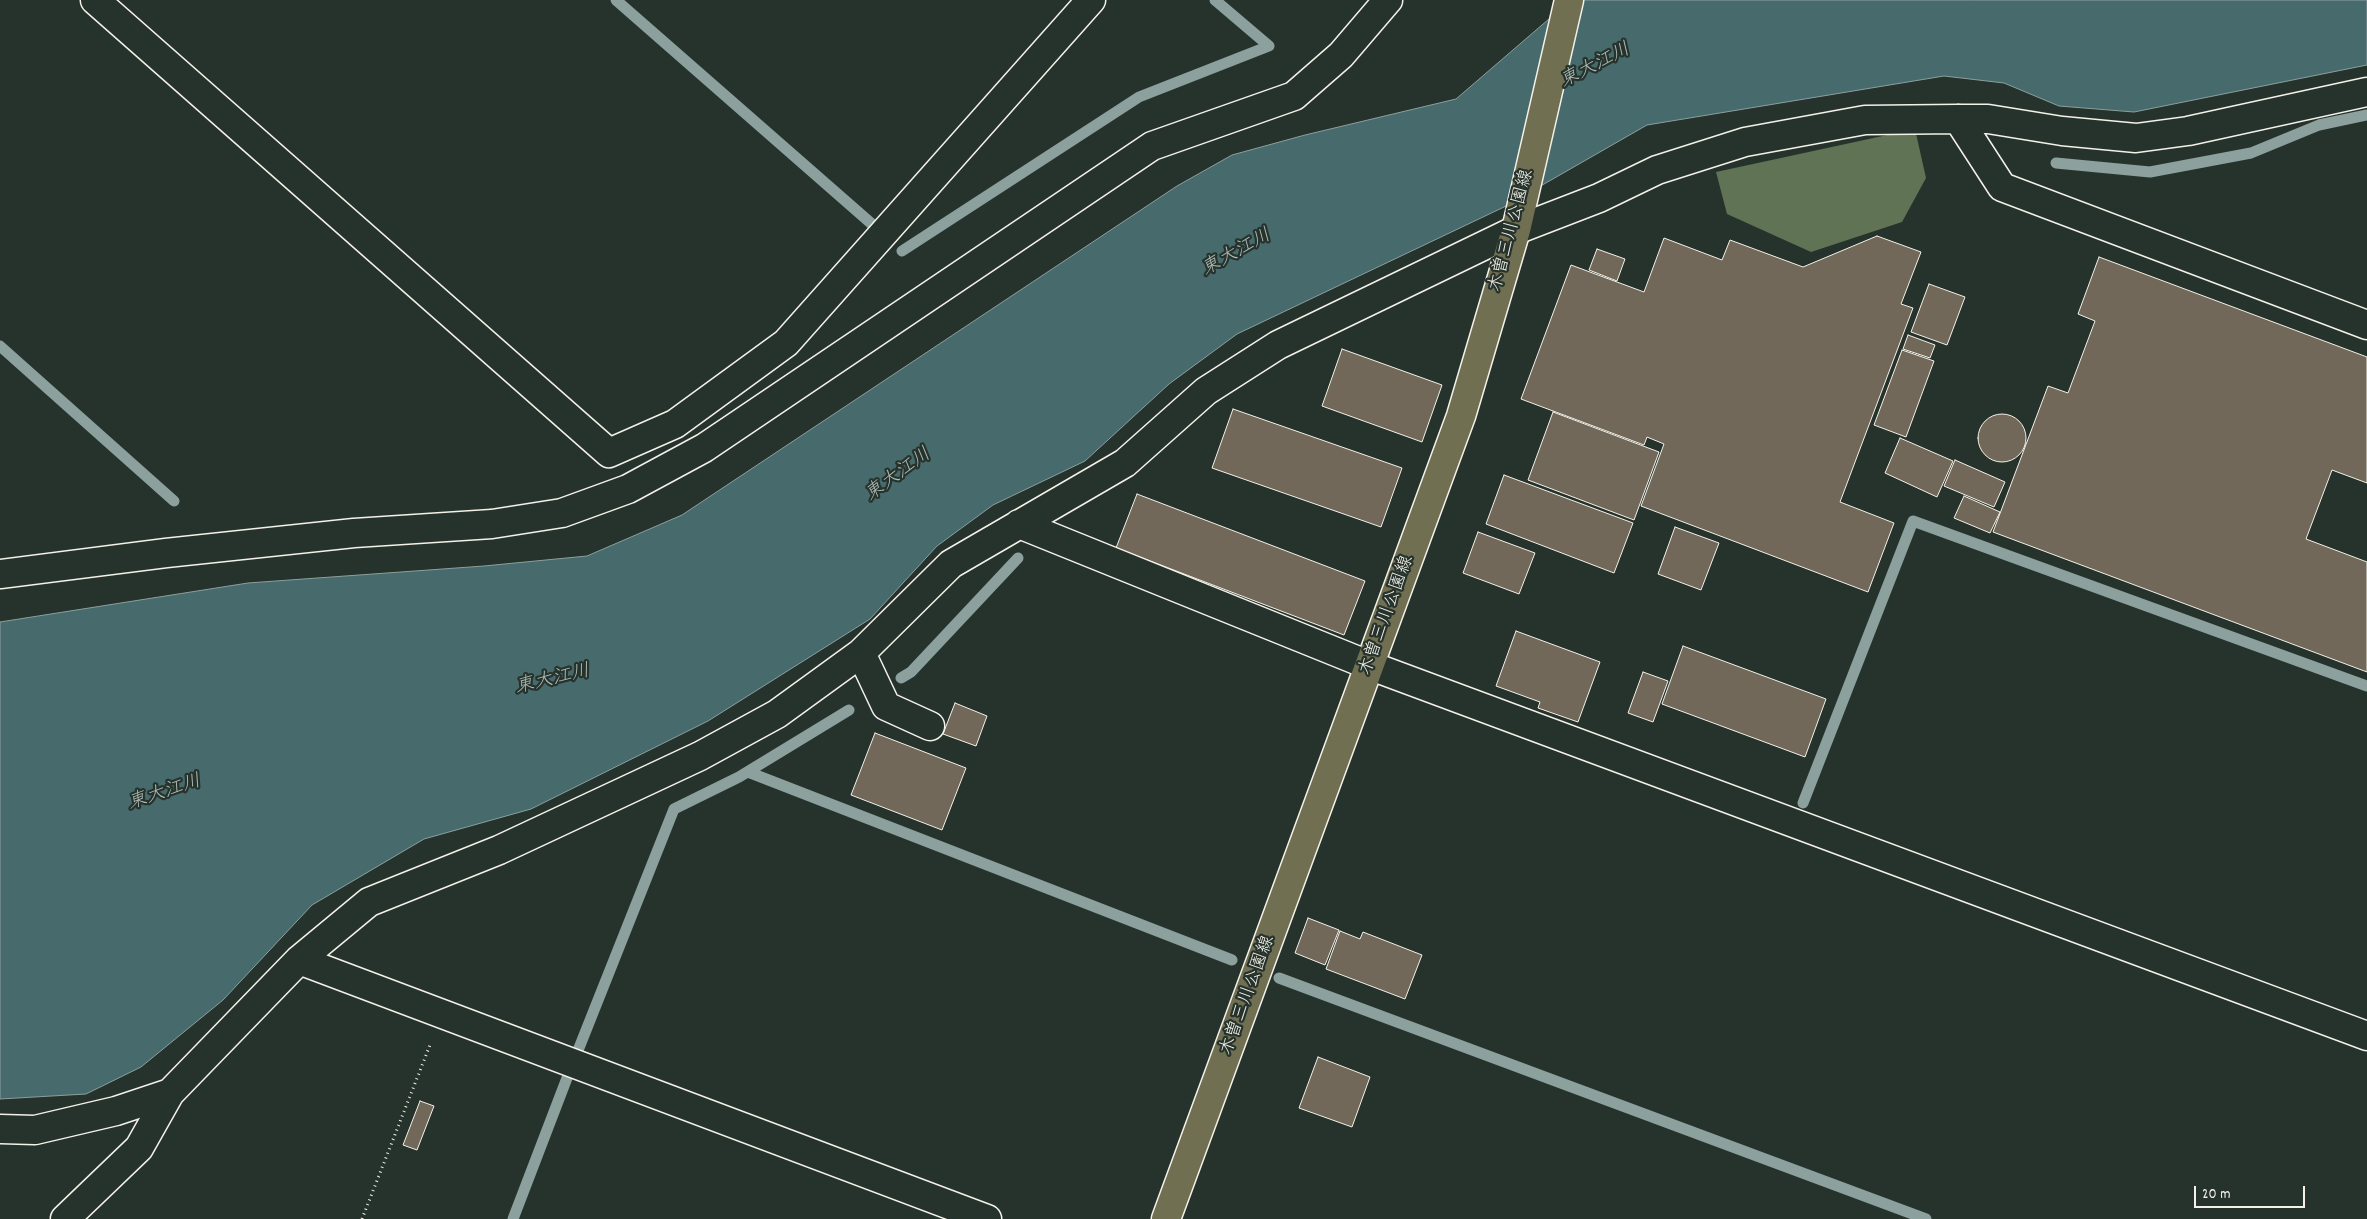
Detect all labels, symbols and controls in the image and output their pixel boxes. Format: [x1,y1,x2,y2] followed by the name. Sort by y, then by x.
[1557,40,1635,94] water label: 東大江川
[1486,167,1540,295] street label: 木曽三川公園線
[1198,226,1276,282] water label: 東大江川
[862,444,936,508] water label: 東大江川
[1356,553,1420,679] street label: 木曽三川公園線
[513,661,593,701] water label: 東大江川
[125,771,205,817] water label: 東大江川
[1217,933,1281,1059] street label: 木曽三川公園線
[2197,1176,2308,1208] scale bar
[2202,1184,2230,1206] text: 20 m

